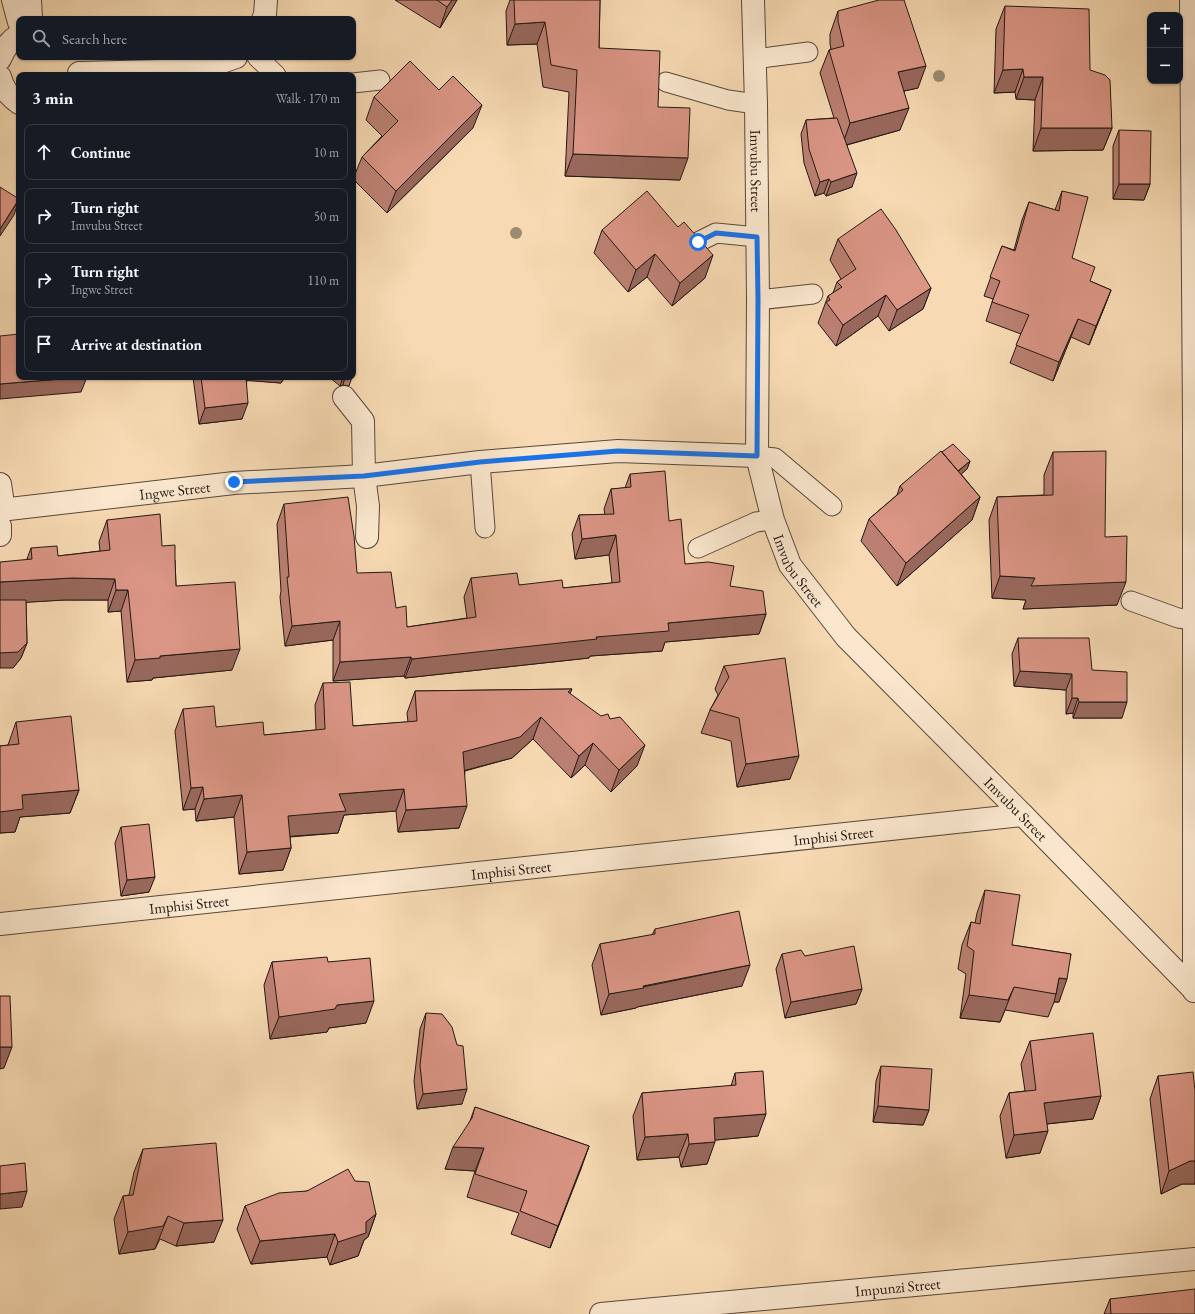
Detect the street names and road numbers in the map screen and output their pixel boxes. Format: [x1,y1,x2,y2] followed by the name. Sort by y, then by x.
[747,130,767,213] street label: Imvubu Street
[138,476,212,503] street label: Ingwe Street
[770,531,828,611] street label: Imvubu Street
[981,772,1052,845] street label: Imvubu Street
[792,821,875,849] street label: Imphisi Street
[470,856,552,883] street label: Imphisi Street
[148,890,230,918] street label: Imphisi Street
[854,1273,942,1300] street label: Impunzi Street

